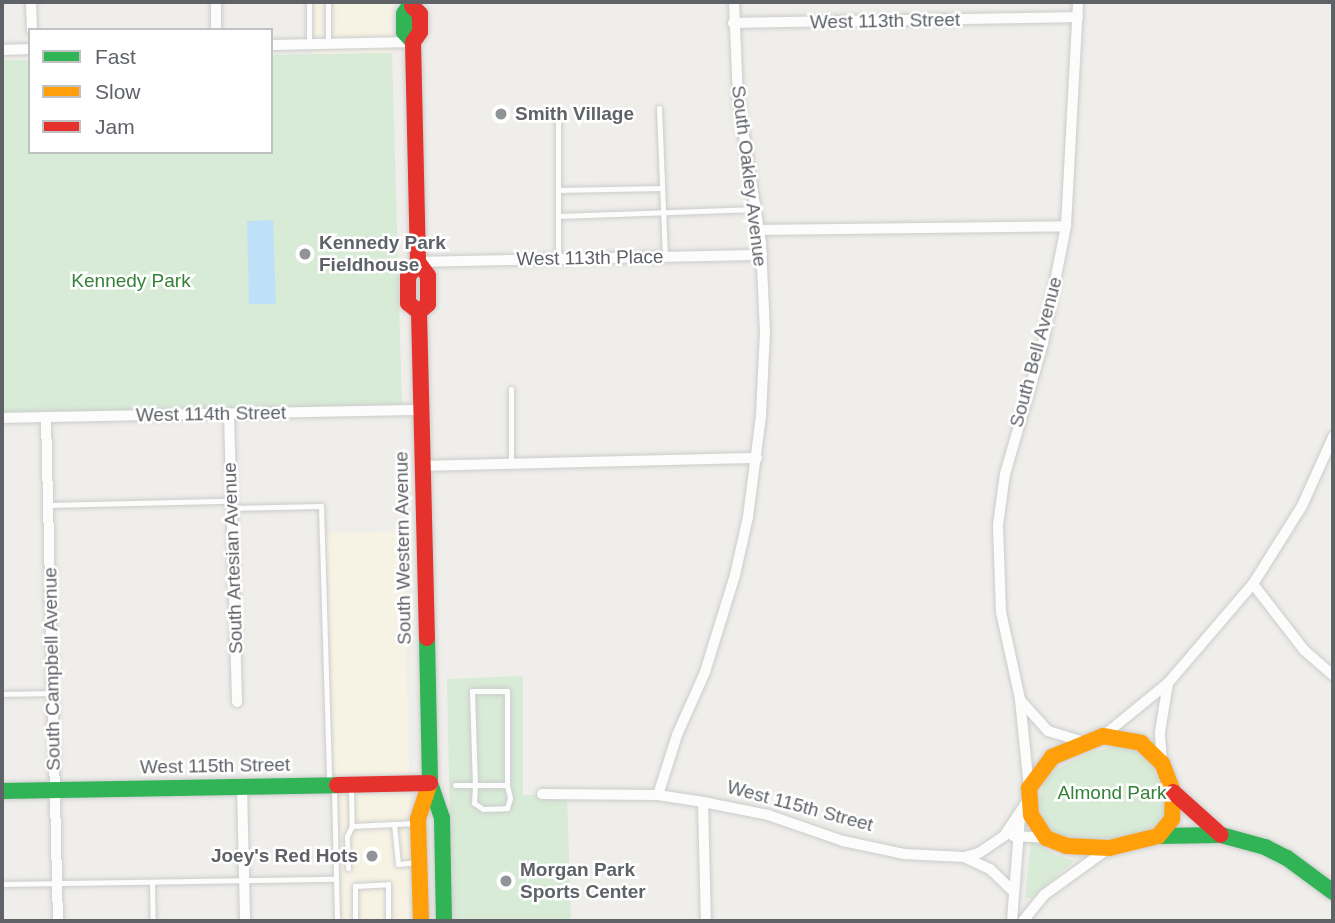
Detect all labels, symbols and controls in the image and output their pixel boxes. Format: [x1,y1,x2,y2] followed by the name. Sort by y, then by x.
[810,8,960,34] street label: West 113th Street
[28,28,273,154] legend
[95,45,136,68] text: Fast
[95,80,141,103] text: Slow
[727,84,771,268] street label: South Oakley Avenue
[515,103,634,125] place label: Smith Village
[493,106,509,122] marker: Smith Village
[95,115,135,138] text: Jam
[319,232,446,276] place label: Kennedy Park Fieldhouse
[516,245,664,271] street label: West 113th Place
[297,246,313,262] marker: Kennedy Park Fieldhouse
[71,270,191,292] park label: Kennedy Park
[1005,274,1067,430] street label: South Bell Avenue
[136,401,286,427] street label: West 114th Street
[390,450,416,646] street label: South Western Avenue
[218,461,248,655] street label: South Artesian Avenue
[39,567,65,771] street label: South Campbell Avenue
[140,753,290,779] street label: West 115th Street
[724,776,876,836] street label: West 115th Street
[1058,782,1166,804] park label: Almond Park
[211,845,358,867] place label: Joey's Red Hots
[364,848,380,864] marker: Joey's Red Hots
[520,859,646,903] place label: Morgan Park Sports Center
[498,873,514,889] marker: Morgan Park Sports Center

